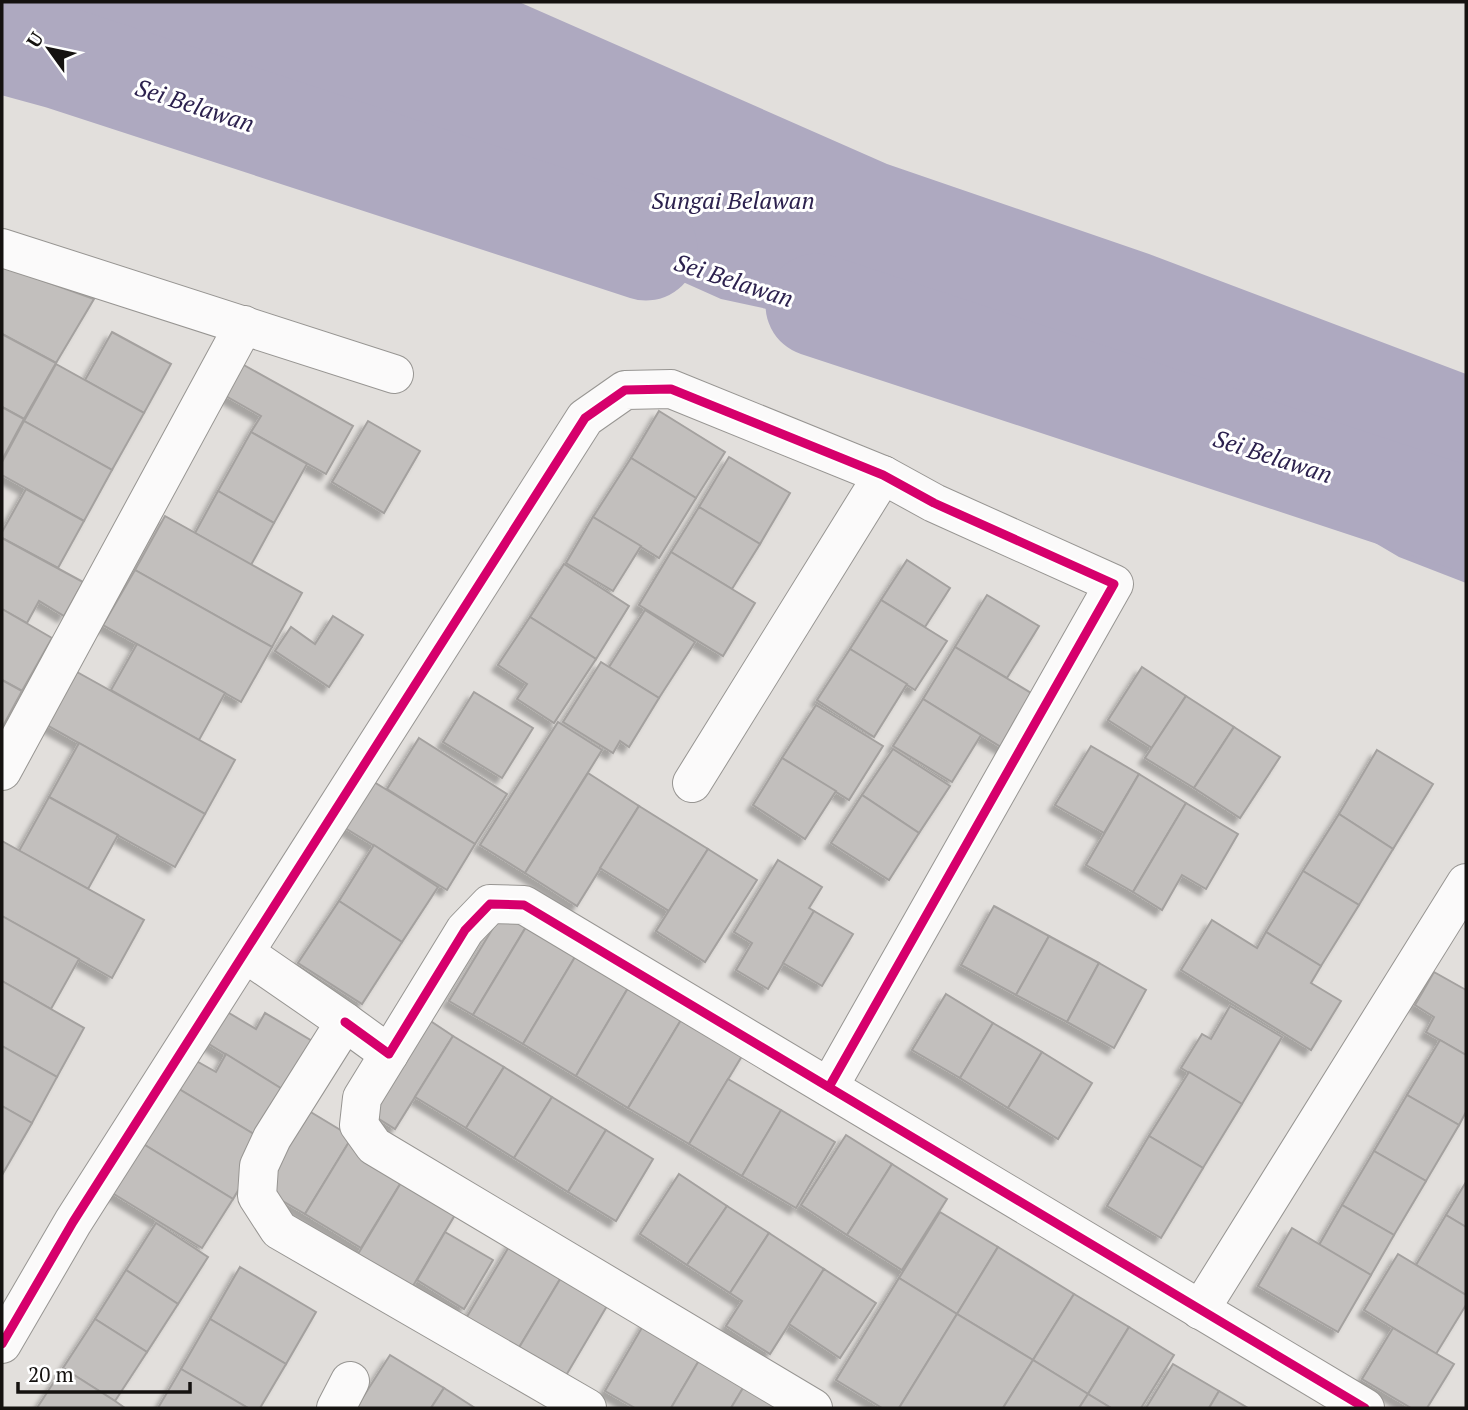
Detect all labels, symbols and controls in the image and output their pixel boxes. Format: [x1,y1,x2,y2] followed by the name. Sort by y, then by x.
[14,14,84,84] north arrow
[20,27,49,52] text: U
[131,71,259,139] water label: Sei Belawan
[651,184,815,216] water label: Sungai Belawan
[670,246,798,314] water label: Sei Belawan
[1209,422,1337,490] water label: Sei Belawan
[18,1350,189,1394] scale bar
[28,1360,74,1388] text: 20 m

